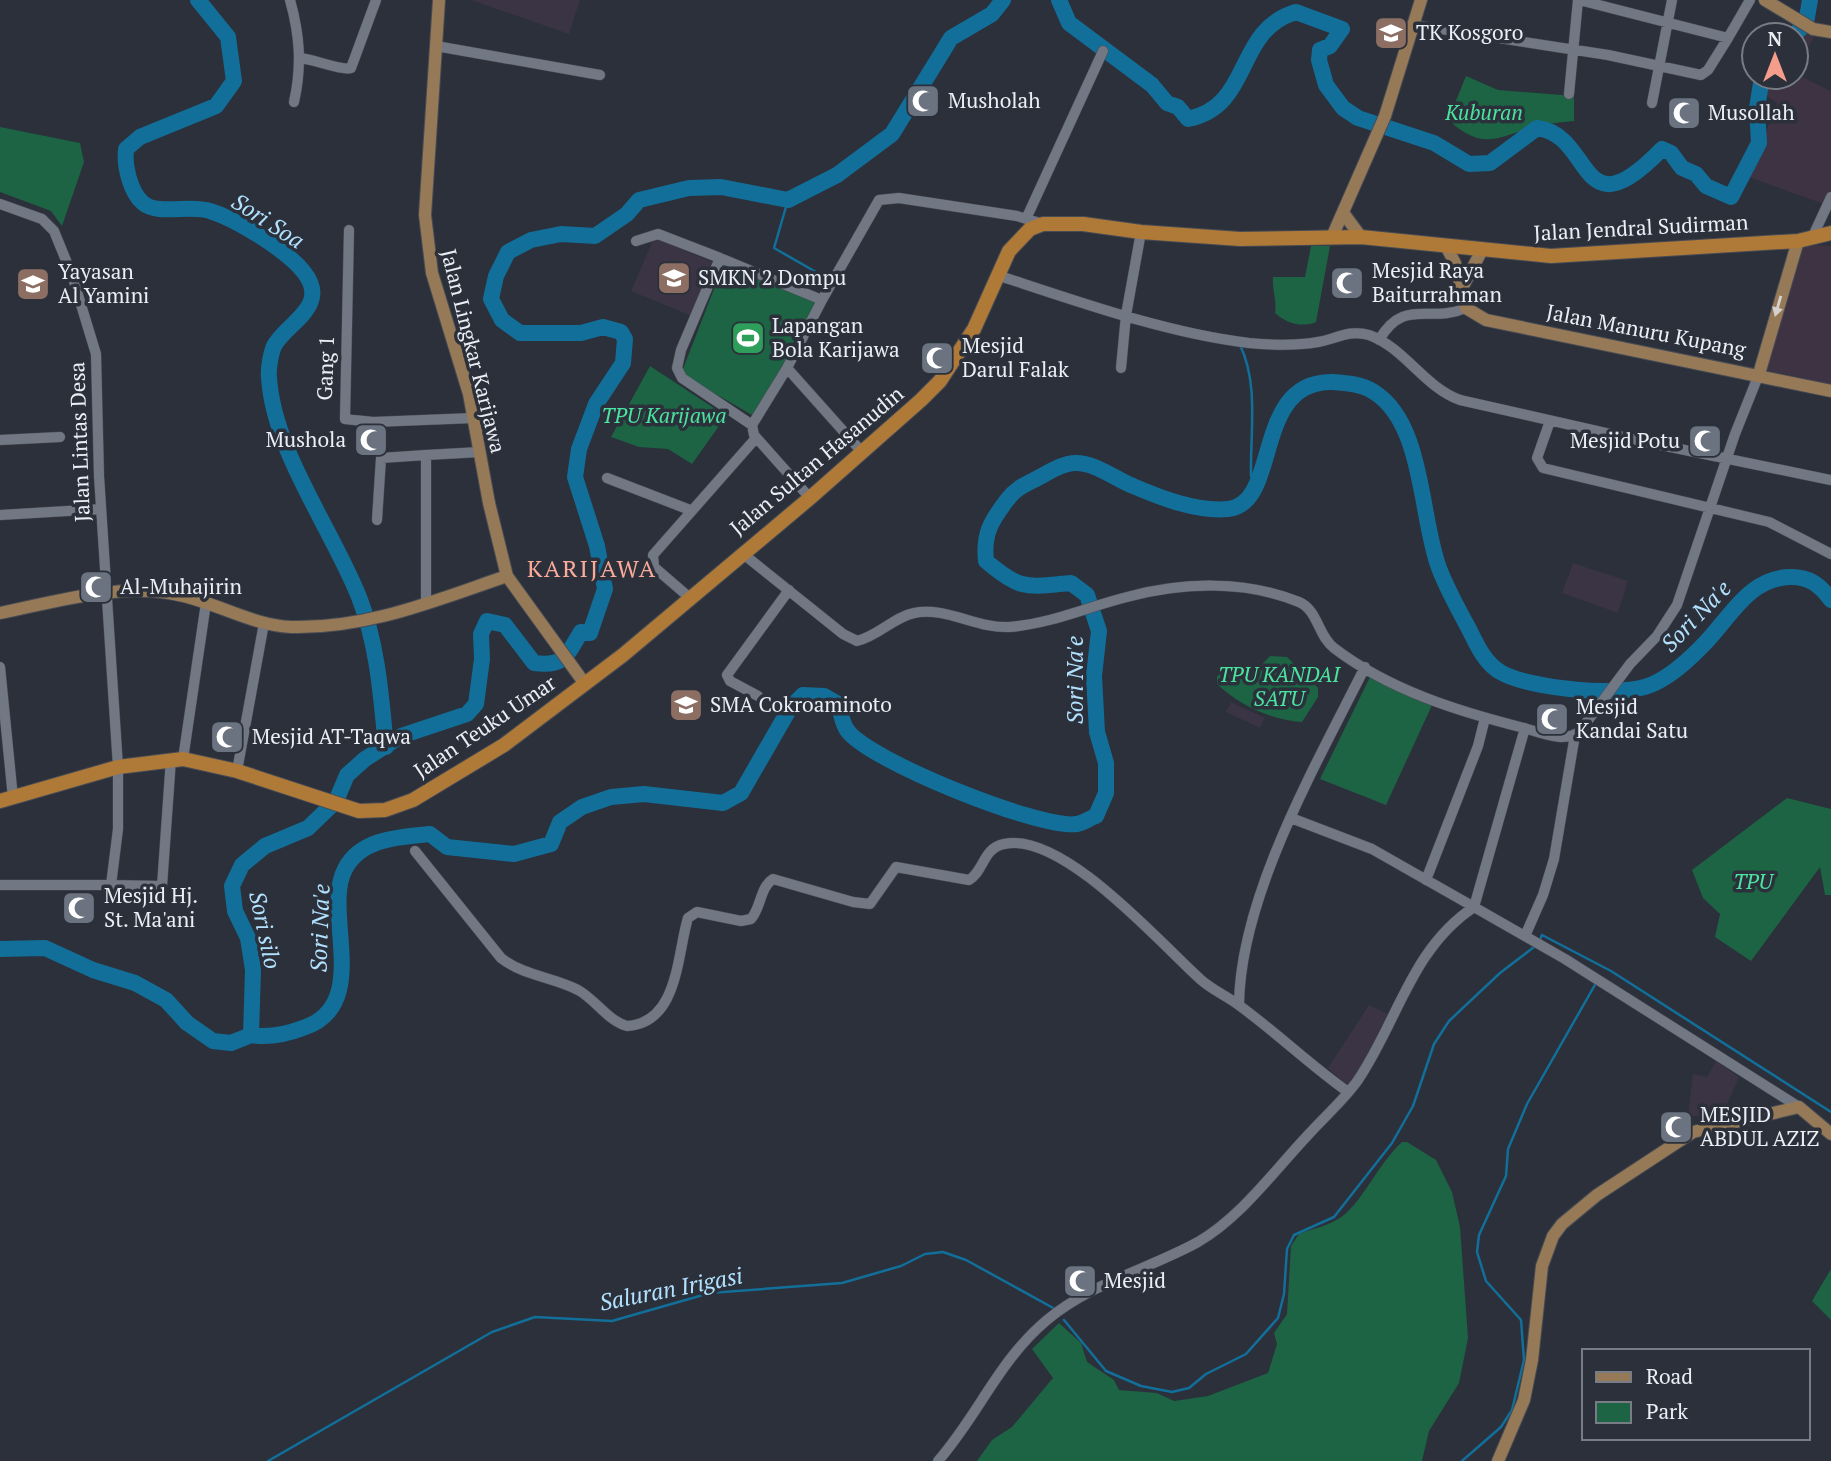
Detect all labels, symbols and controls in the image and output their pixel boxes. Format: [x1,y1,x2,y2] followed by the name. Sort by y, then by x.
[1372,14,1410,52] school or university icon: TK Kosgoro
[1416,18,1523,46] place label: TK Kosgoro
[1740,21,1810,91] north arrow
[1768,26,1783,51] text: N
[904,82,942,120] mosque icon: Musholah
[948,86,1041,114] place label: Musholah
[1665,94,1703,132] mosque icon: Musollah
[1444,98,1523,126] park label: Kuburan
[1708,98,1795,126] place label: Musollah
[226,186,311,256] water label: Sori Soa
[1533,207,1749,247] street label: Jalan Jendral Sudirman
[435,246,513,456] street label: Jalan Lingkar Karijawa
[1372,256,1502,308] place label: Mesjid Raya Baiturrahman
[58,257,149,309] place label: Yayasan Al Yamini
[655,259,693,297] school or university icon: SMKN 2 Dompu
[698,263,846,291] place label: SMKN 2 Dompu
[1328,264,1366,302] mosque icon: Mesjid Raya Baiturrahman
[14,265,52,303] school or university icon: Yayasan Al Yamini
[1773,296,1783,317] one-way arrow
[1544,297,1749,363] street label: Jalan Manuru Kupang
[772,311,900,363] place label: Lapangan Bola Karijawa
[729,319,767,357] sports icon: Lapangan Bola Karijawa
[962,331,1069,383] place label: Mesjid Darul Falak
[310,335,340,401] street label: Gang 1
[918,339,956,377] mosque icon: Mesjid Darul Falak
[62,361,96,523] street label: Jalan Lintas Desa
[724,379,909,541] street label: Jalan Sultan Hasanudin
[602,401,726,429] park label: TPU Karijawa
[352,421,390,459] mosque icon: Mushola
[1686,422,1724,460] mosque icon: Mesjid Potu
[266,425,346,453] place label: Mushola
[1570,426,1680,454] place label: Mesjid Potu
[527,552,657,584] district label: KARIJAWA
[77,568,115,606] mosque icon: Al-Muhajirin
[120,572,243,600] place label: Al-Muhajirin
[1654,573,1738,658] water label: Sori Na'e
[1059,636,1090,724] water label: Sori Na'e
[1218,660,1341,712] park label: TPU KANDAI SATU
[408,668,561,784] street label: Jalan Teuku Umar
[667,686,705,724] school or university icon: SMA Cokroaminoto
[710,690,892,718] place label: SMA Cokroaminoto
[1576,692,1688,744] place label: Mesjid Kandai Satu
[1533,700,1571,738] mosque icon: Mesjid Kandai Satu
[208,718,246,756] mosque icon: Mesjid AT-Taqwa
[252,722,411,750] place label: Mesjid AT-Taqwa
[1733,867,1776,895] park label: TPU
[104,881,198,933] place label: Mesjid Hj. St. Ma'ani
[302,883,337,973] water label: Sori Na'e
[242,888,289,972] water label: Sori silo
[60,889,98,927] mosque icon: Mesjid Hj. St. Ma'ani
[1700,1100,1819,1152] place label: MESJID ABDUL AZIZ
[1657,1108,1695,1146] mosque icon: MESJID ABDUL AZIZ
[597,1259,746,1318] water label: Saluran Irigasi
[1061,1262,1099,1300] mosque icon: Mesjid
[1104,1266,1166,1294] place label: Mesjid
[1582,1349,1810,1440] legend
[1646,1362,1693,1390] text: Road
[1646,1397,1688,1425] text: Park

